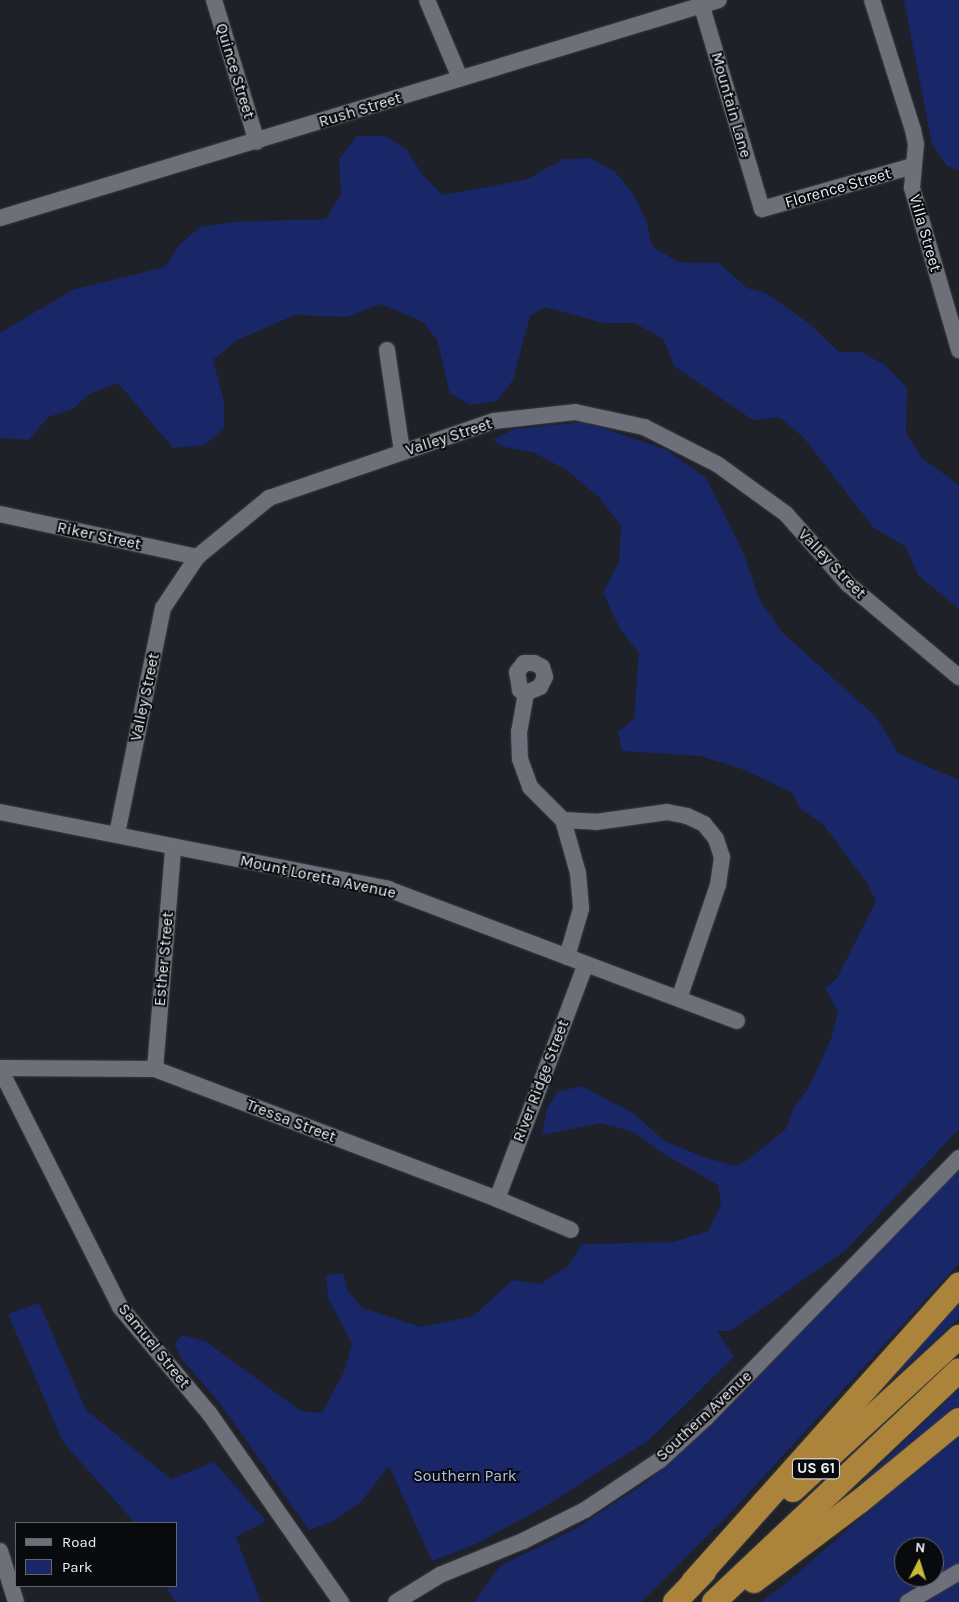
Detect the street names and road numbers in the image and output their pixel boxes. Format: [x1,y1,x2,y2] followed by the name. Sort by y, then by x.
[211,21,259,121] street label: Quince Street
[707,50,755,160] street label: Mountain Lane
[316,88,404,132] street label: Rush Street
[783,164,893,212] street label: Florence Street
[905,192,945,274] street label: Villa Street
[403,414,495,460] street label: Valley Street
[55,518,143,554] street label: Riker Street
[794,525,870,603] street label: Valley Street
[126,651,164,743] street label: Valley Street
[238,851,398,903] street label: Mount Loretta Avenue
[150,911,178,1007] street label: Esther Street
[509,1017,573,1145] street label: River Ridge Street
[244,1095,338,1147] street label: Tressa Street
[114,1300,194,1392] street label: Samuel Street
[652,1367,756,1465] street label: Southern Avenue
[791,1456,841,1482] road number: US 61

